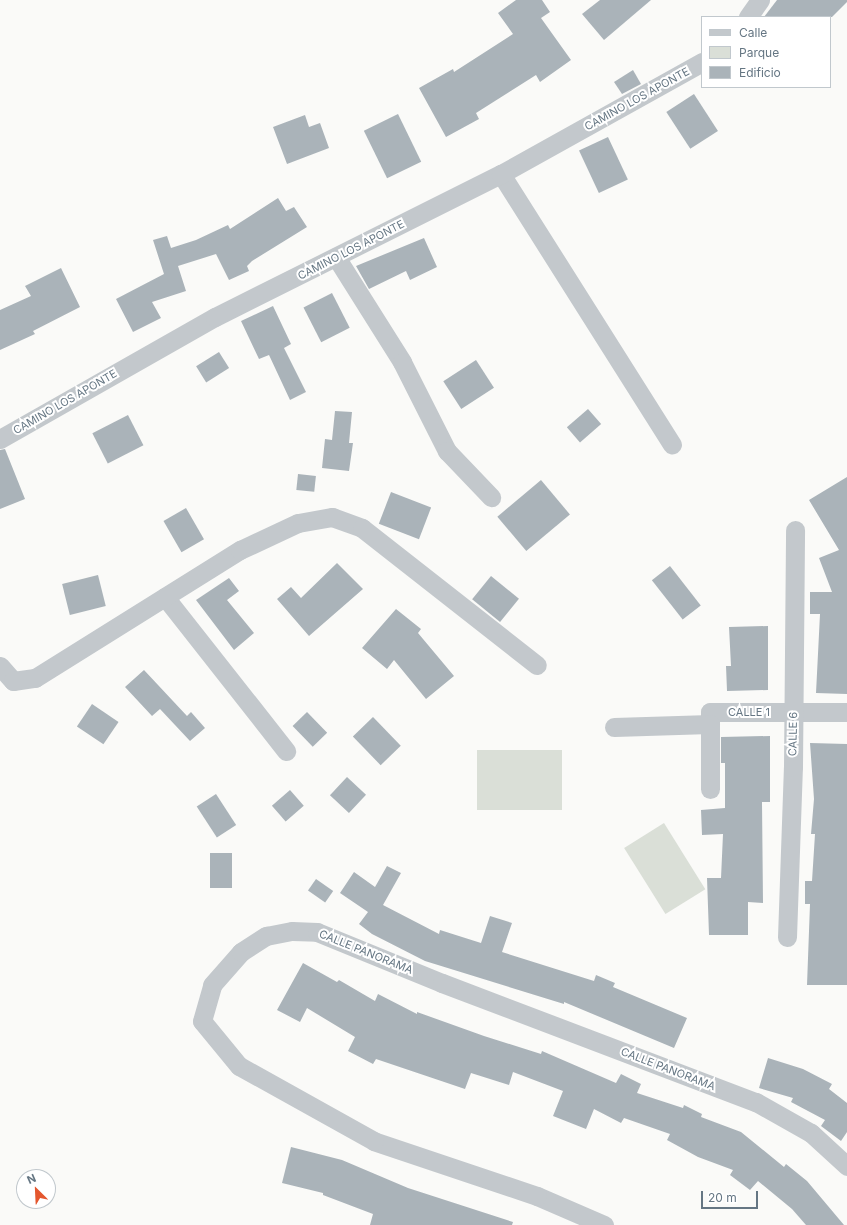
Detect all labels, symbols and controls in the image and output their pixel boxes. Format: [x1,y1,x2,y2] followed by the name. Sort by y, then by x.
[701,16,831,88] legend
[739,25,767,40] text: Calle
[739,45,779,60] text: Parque
[582,65,692,133] street label: CAMINO LOS APONTE
[739,65,781,80] text: Edificio
[296,217,406,283] street label: CAMINO LOS APONTE
[11,367,119,437] street label: CAMINO LOS APONTE
[728,705,770,719] street label: CALLE 1
[786,712,800,756] street label: CALLE 6
[317,927,415,977] street label: CALLE PANORAMA
[619,1045,717,1093] street label: CALLE PANORAMA
[16,1169,56,1209] north arrow
[25,1171,38,1187] text: N
[703,1183,760,1209] scale bar
[708,1190,737,1205] text: 20 m

